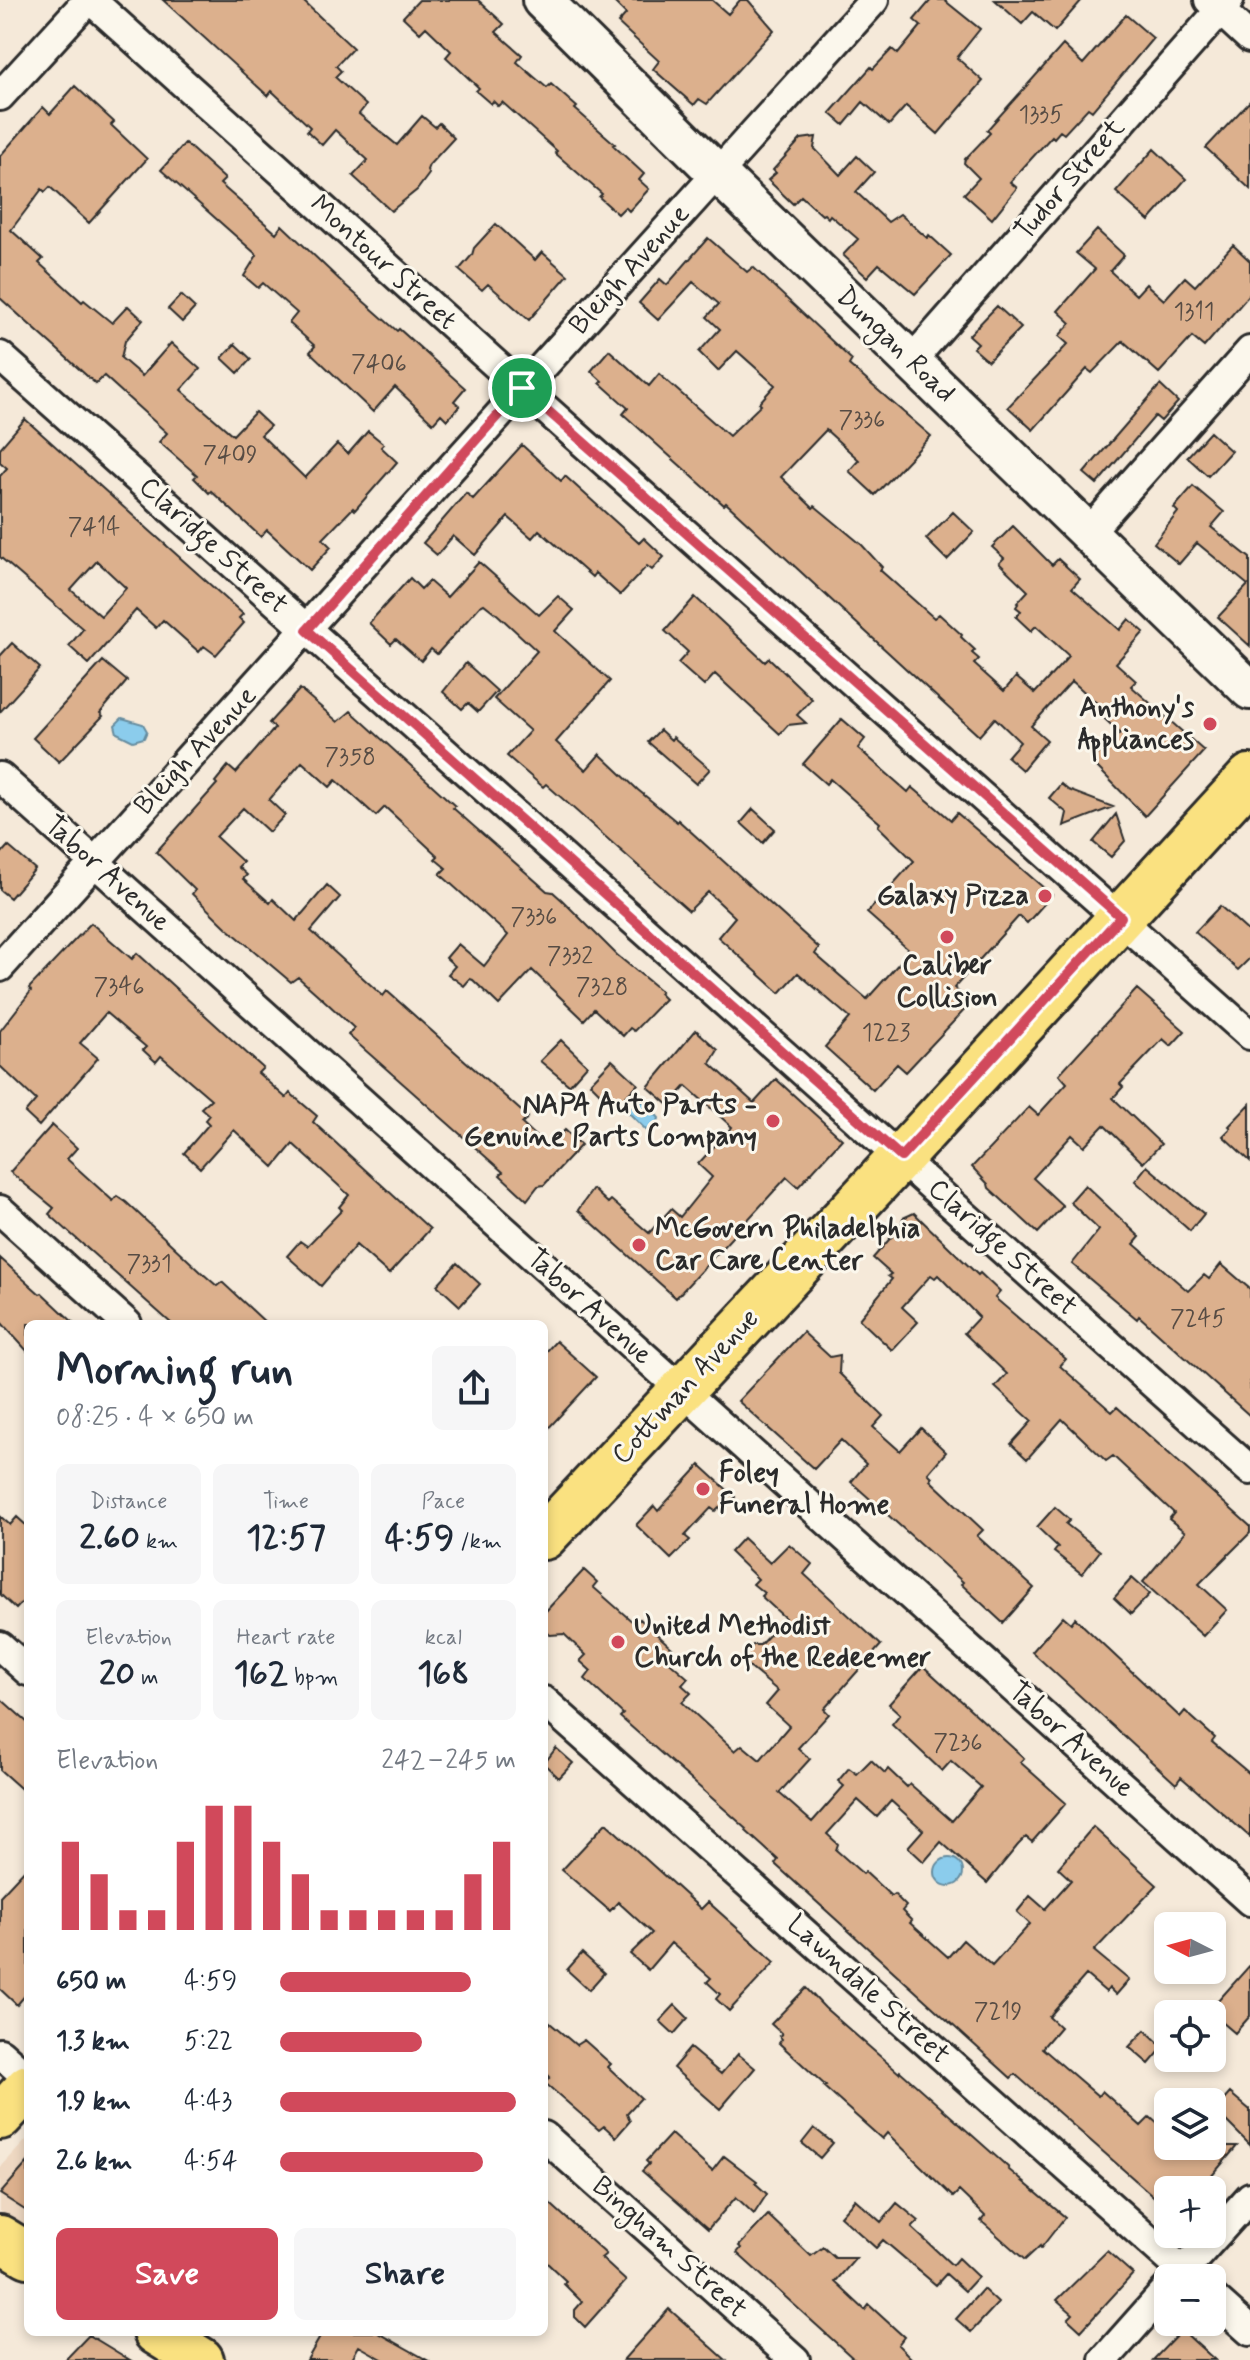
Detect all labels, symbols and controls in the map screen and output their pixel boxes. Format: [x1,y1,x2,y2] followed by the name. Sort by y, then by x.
[1018,100,1064,131] house number: 1335
[1007,110,1134,249] street label: Tudor Street
[301,187,465,339] street label: Montour Street
[561,197,699,343] street label: Bleigh Avenue
[826,279,963,413] street label: Dungan Road
[1174,297,1214,328] house number: 1311
[351,349,407,380] house number: 7406
[488,354,556,422] pin
[500,366,544,410] icon: arrive
[839,405,885,436] house number: 7336
[202,440,258,471] house number: 7409
[128,469,296,625] street label: Claridge Street
[68,512,120,543] house number: 7414
[126,678,266,824] street label: Bleigh Avenue
[1078,690,1195,762] place label: Anthony's Appliances
[1201,715,1219,733] marker: Anthony's Appliances
[324,742,376,773] house number: 7358
[36,807,178,941] street label: Tabor Avenue
[877,878,1029,915] place label: Galaxy Pizza
[1036,887,1054,905] marker: Galaxy Pizza
[511,902,557,933] house number: 7336
[938,928,956,946] marker: Caliber Collision
[547,941,593,972] house number: 7332
[896,948,998,1017] place label: Caliber Collision
[93,972,145,1003] house number: 7346
[576,972,628,1003] house number: 7328
[862,1018,910,1049] house number: 1223
[464,1087,757,1156] place label: NAPA Auto Parts - Genuine Parts Company
[764,1112,782,1130] marker: NAPA Auto Parts - Genuine Parts Company
[917,1171,1085,1327] street label: Claridge Street
[655,1211,920,1280] place label: McGovern Philadelphia Car Care Center
[630,1236,648,1254] marker: McGovern Philadelphia Car Care Center
[518,1240,660,1374] street label: Tabor Avenue
[126,1249,172,1280] house number: 7331
[604,1301,768,1473] street label: Cottman Avenue
[1170,1304,1226,1335] house number: 7245
[56,1342,293,1400] text: Morning run
[432,1346,516,1430] button: share
[56,1401,254,1435] text: 08:25 · 4 × 650 m
[719,1455,889,1524] place label: Foley Funeral Home
[694,1480,712,1498] marker: Foley Funeral Home
[90,1488,167,1516] text: Distance
[263,1488,309,1516] text: Time
[421,1488,465,1516] text: Pace
[79,1516,140,1561] text: 2.60
[246,1516,326,1561] text: 12:57
[385,1516,454,1561] text: 4:59
[140,1528,178,1556] text: km
[454,1528,502,1556] text: /km
[634,1608,931,1677] place label: United Methodist Church of the Redeemer
[85,1624,172,1652] text: Elevation
[237,1624,335,1652] text: Heart rate
[425,1624,462,1652] text: kcal
[609,1633,627,1651] marker: United Methodist Church of the Redeemer
[99,1652,135,1697] text: 20
[234,1652,288,1697] text: 162
[417,1652,470,1697] text: 168
[135,1664,158,1692] text: m
[288,1664,338,1692] text: bpm
[1000,1673,1142,1807] street label: Tabor Avenue
[933,1728,983,1759] house number: 7236
[56,1744,158,1778] text: Elevation
[381,1744,516,1778] text: 242–245 m
[779,1907,957,2073] street label: Lawndale Street
[1154,1912,1226,1984] north arrow
[1154,1912,1226,2336] map controls
[56,1965,127,1999] text: 650 m
[184,1965,237,1999] text: 4:59
[974,1997,1022,2028] house number: 7219
[1154,2000,1226,2072] button: locate
[56,2025,130,2059] text: 1.3 km
[184,2025,233,2059] text: 5:22
[56,2085,131,2119] text: 1.9 km
[184,2085,232,2119] text: 4:43
[1154,2088,1226,2160] button: layers
[56,2145,132,2179] text: 2.6 km
[184,2145,237,2179] text: 4:54
[582,2168,755,2329] street label: Bingham Street
[1154,2176,1226,2248] button: +
[56,2228,278,2320] button: Save
[294,2228,516,2320] button: Share
[1154,2264,1226,2336] button: −

